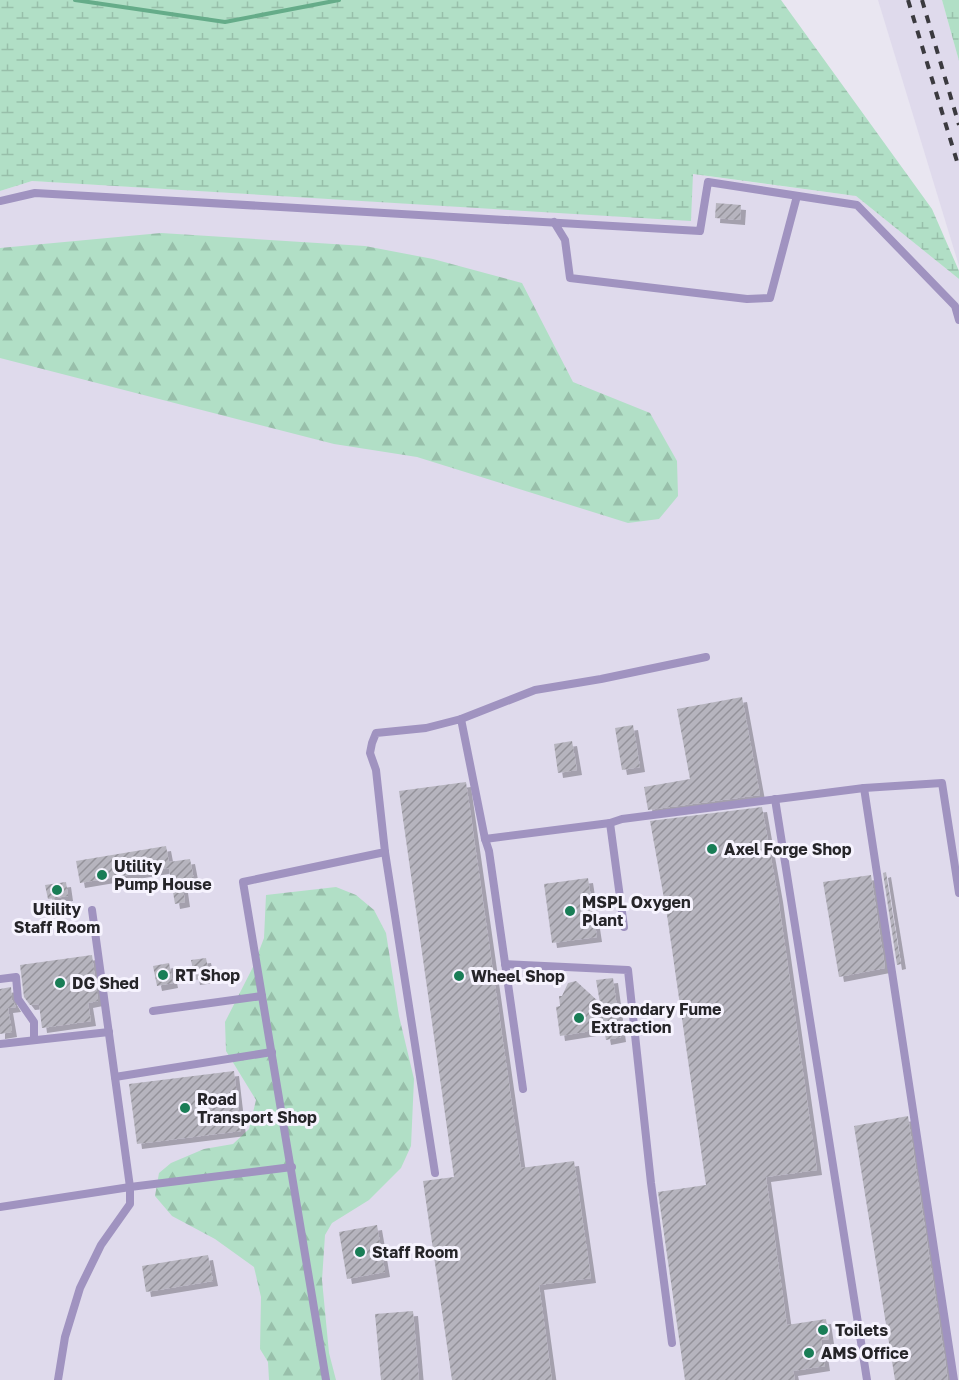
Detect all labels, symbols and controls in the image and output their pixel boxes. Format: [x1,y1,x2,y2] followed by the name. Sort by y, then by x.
[724,839,852,859] place label: Axel Forge Shop
[705,842,719,856] marker: Axel Forge Shop
[114,856,212,894] place label: Utility Pump House
[95,868,109,882] marker: Utility Pump House
[50,883,64,897] marker: Utility Staff Room
[582,892,691,930] place label: MSPL Oxygen Plant
[14,899,100,937] place label: Utility Staff Room
[563,904,577,918] marker: MSPL Oxygen Plant
[175,965,240,985] place label: RT Shop
[471,966,565,986] place label: Wheel Shop
[156,968,170,982] marker: RT Shop
[452,969,466,983] marker: Wheel Shop
[72,973,139,993] place label: DG Shed
[53,976,67,990] marker: DG Shed
[591,999,721,1037] place label: Secondary Fume Extraction
[572,1011,586,1025] marker: Secondary Fume Extraction
[197,1089,317,1127] place label: Road Transport Shop
[178,1101,192,1115] marker: Road Transport Shop
[372,1242,458,1262] place label: Staff Room
[353,1245,367,1259] marker: Staff Room
[835,1320,888,1340] place label: Toilets
[816,1323,830,1337] marker: Toilets
[821,1343,909,1363] place label: AMS Office
[802,1346,816,1360] marker: AMS Office

